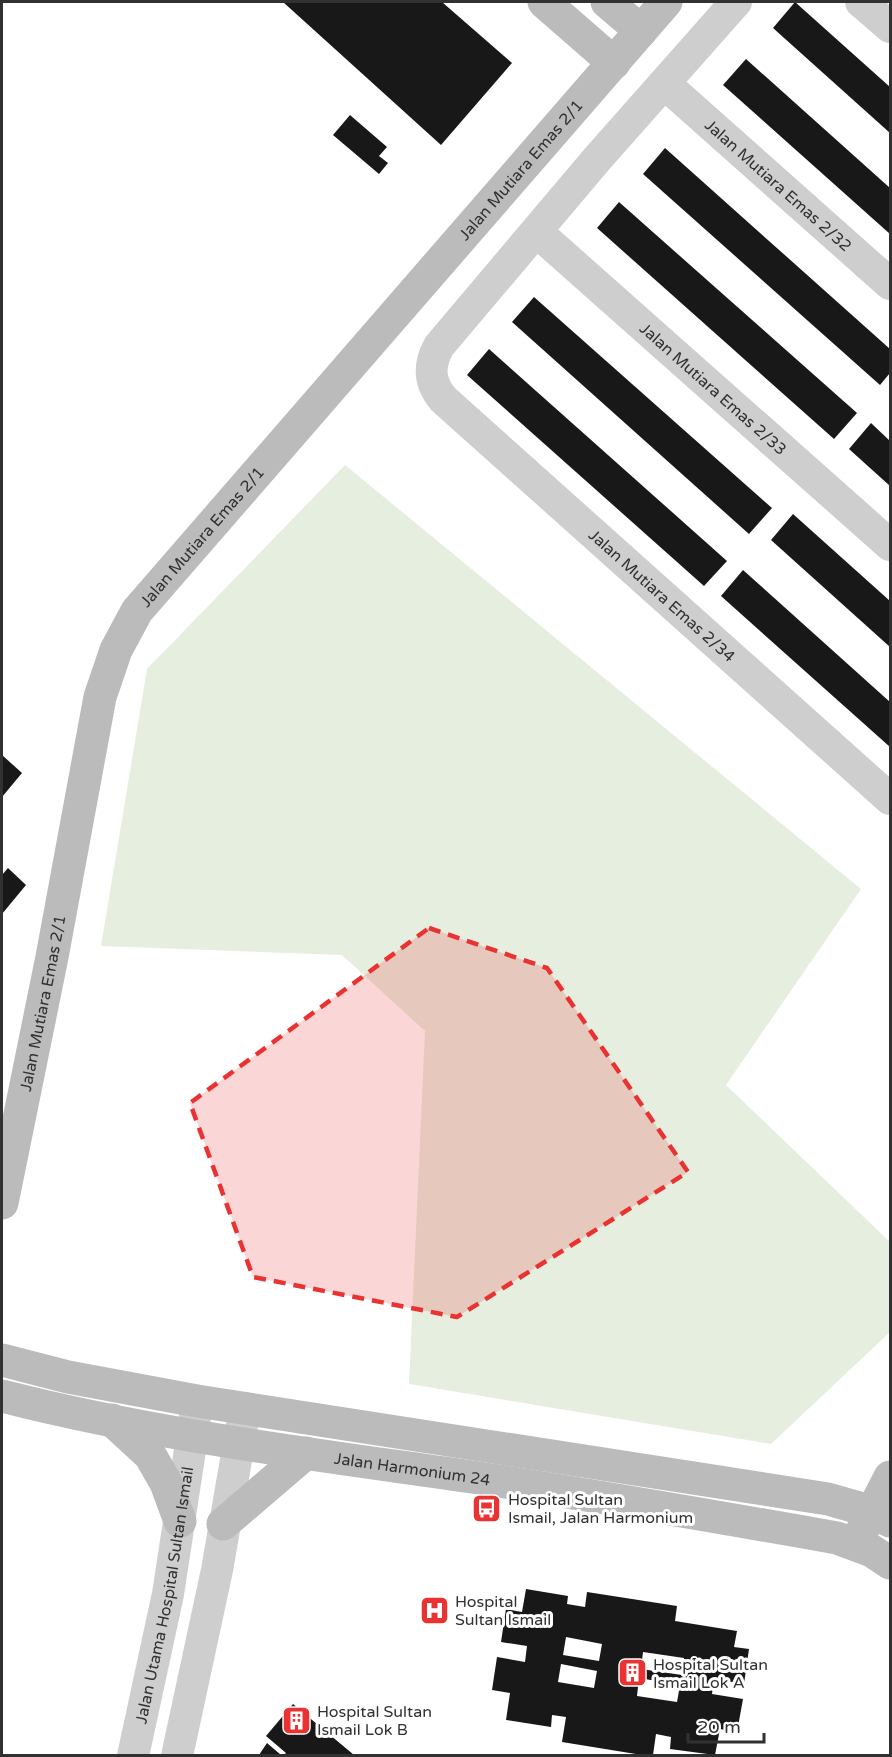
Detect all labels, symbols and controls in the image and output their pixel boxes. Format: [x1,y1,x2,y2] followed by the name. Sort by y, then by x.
[455,96,588,245] street label: Jalan Mutiara Emas 2/1
[700,115,855,256] street label: Jalan Mutiara Emas 2/32
[635,319,791,460] street label: Jalan Mutiara Emas 2/33
[136,463,269,612] street label: Jalan Mutiara Emas 2/1
[584,525,739,667] street label: Jalan Mutiara Emas 2/34
[16,913,71,1093] street label: Jalan Mutiara Emas 2/1
[333,1449,492,1491] street label: Jalan Harmonium 24
[131,1465,198,1726] street label: Jalan Utama Hospital Sultan Ismail
[508,1490,693,1528] place label: Hospital Sultan Ismail, Jalan Harmonium
[471,1492,503,1524] bus stop icon: Hospital Sultan Ismail, Jalan Harmonium
[455,1592,551,1630] place label: Hospital Sultan Ismail
[418,1594,450,1626] hospital icon: Hospital Sultan Ismail
[653,1655,768,1693] place label: Hospital Sultan Ismail Lok A
[616,1657,648,1689] building icon: Hospital Sultan Ismail Lok A
[317,1702,432,1740] place label: Hospital Sultan Ismail Lok B
[280,1704,312,1736] building icon: Hospital Sultan Ismail Lok B
[688,1706,764,1744] scale bar
[697,1716,741,1738] text: 20 m

